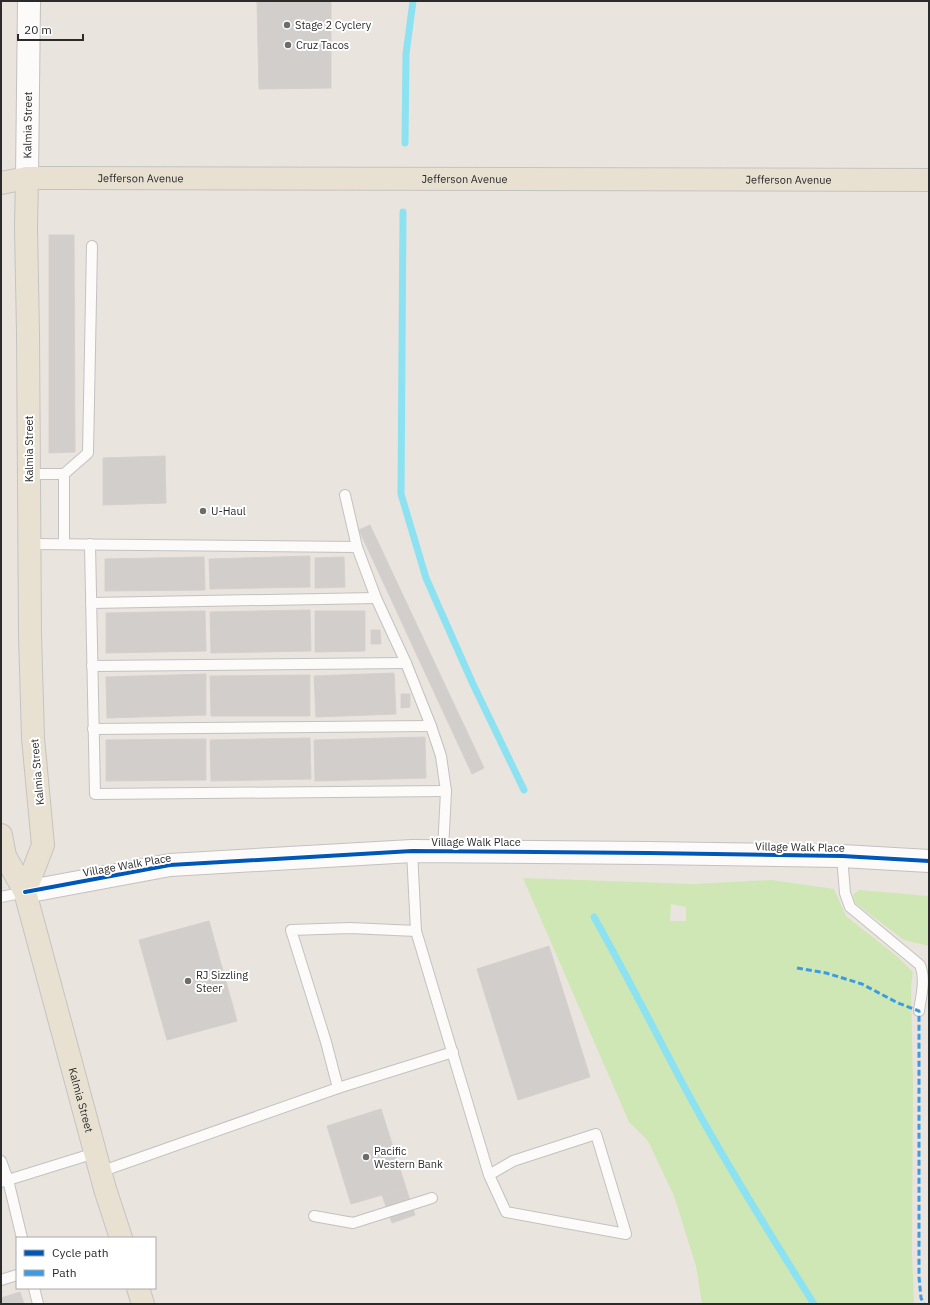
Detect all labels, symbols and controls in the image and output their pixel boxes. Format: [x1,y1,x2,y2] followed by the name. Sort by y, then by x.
[18,16,83,42] scale bar
[295,18,372,32] place label: Stage 2 Cyclery
[282,20,292,30] marker: Stage 2 Cyclery
[24,22,52,37] text: 20 m
[296,38,349,52] place label: Cruz Tacos
[283,40,293,50] marker: Cruz Tacos
[20,91,35,158] street label: Kalmia Street
[97,171,184,185] street label: Jefferson Avenue
[421,172,508,186] street label: Jefferson Avenue
[745,173,832,187] street label: Jefferson Avenue
[22,416,36,482] street label: Kalmia Street
[211,504,246,518] place label: U-Haul
[198,506,208,516] marker: U-Haul
[27,738,47,806] street label: Kalmia Street
[431,835,521,849] street label: Village Walk Place
[755,839,845,855] street label: Village Walk Place
[82,850,172,880] street label: Village Walk Place
[196,968,248,995] place label: RJ Sizzling Steer
[183,976,193,986] marker: RJ Sizzling Steer
[66,1066,97,1134] street label: Kalmia Street
[374,1144,443,1171] place label: Pacific Western Bank
[361,1152,371,1162] marker: Pacific Western Bank
[16,1237,156,1289] legend
[52,1245,109,1260] text: Cycle path
[52,1265,77,1280] text: Path

